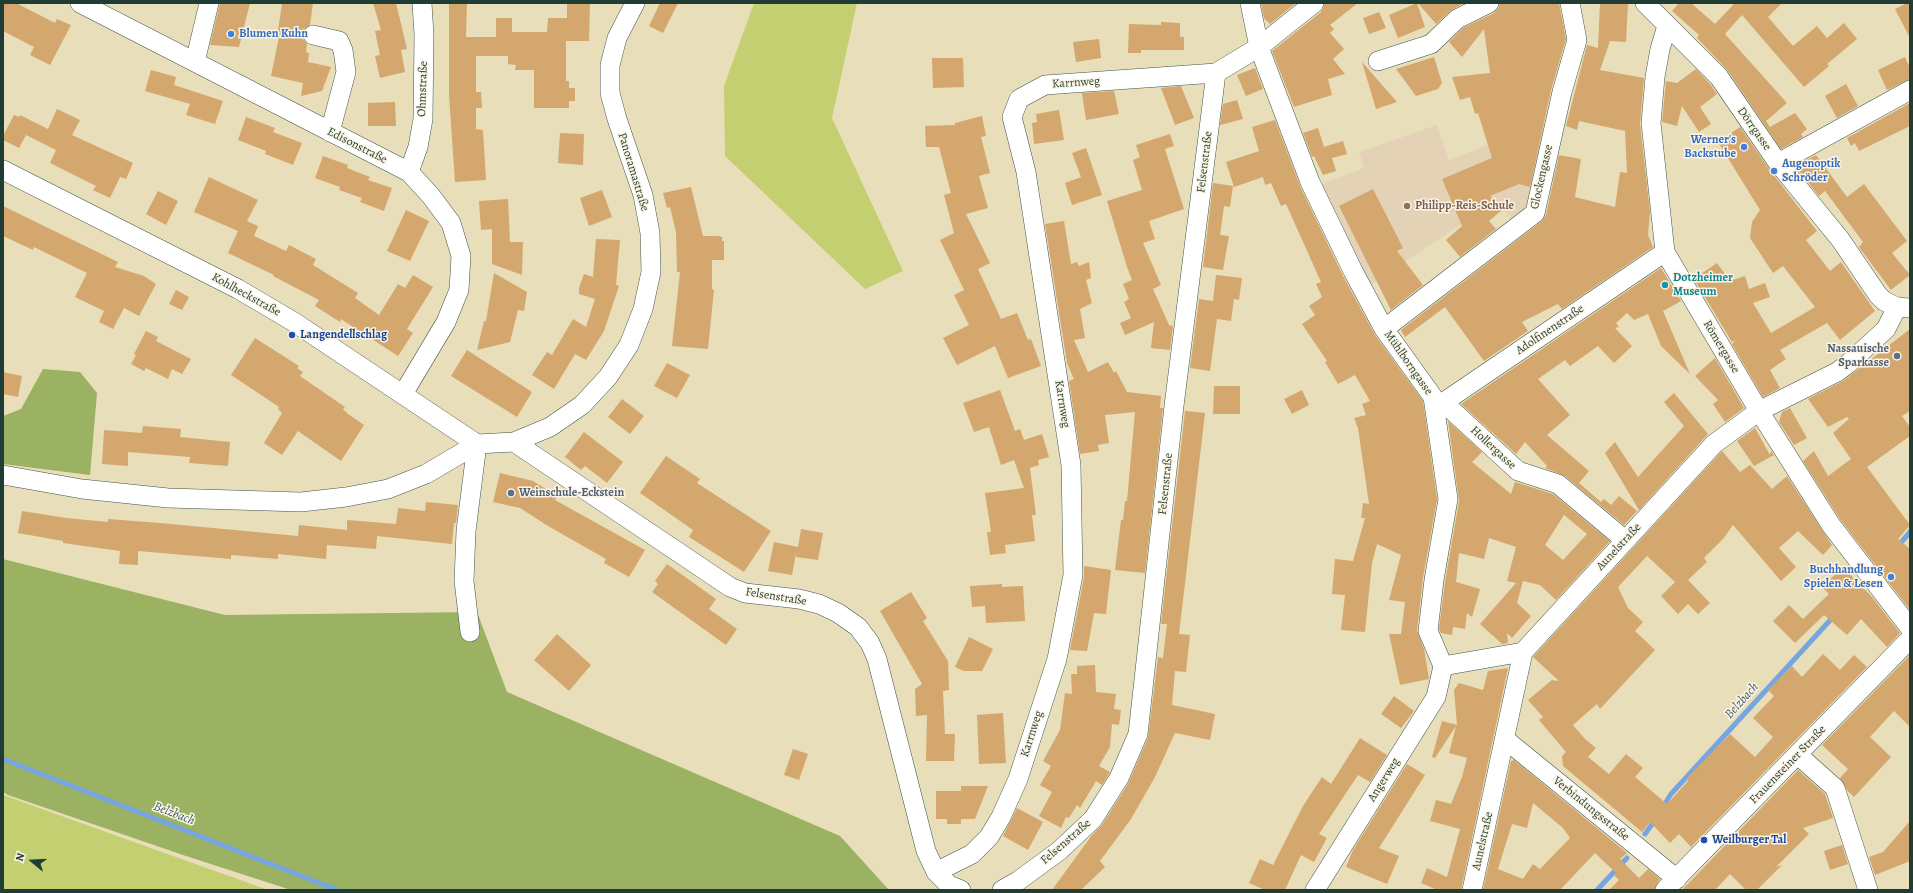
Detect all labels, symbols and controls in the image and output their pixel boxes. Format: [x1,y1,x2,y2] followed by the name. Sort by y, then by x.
[239,27,308,41] place label: Blumen Kuhn
[226,29,236,39] marker: Blumen Kuhn
[415,61,431,117] street label: Ohmstraße
[1052,74,1100,92] street label: Karrnweg
[1734,104,1774,154] street label: Dörrgasse
[325,125,389,167] street label: Edisonstraße
[1194,130,1216,194] street label: Felsenstraße
[614,131,652,213] street label: Panoramastraße
[1684,133,1736,161] place label: Werner's Backstube
[1739,142,1749,152] marker: Werner's Backstube
[1528,143,1556,211] street label: Glockengasse
[1782,157,1840,185] place label: Augenoptik Schröder
[1769,166,1779,176] marker: Augenoptik Schröder
[1415,199,1514,213] place label: Philipp-Reis-Schule
[1402,201,1412,211] marker: Philipp-Reis-Schule
[209,270,283,320] street label: Kohlheckstraße
[1673,271,1733,299] place label: Dotzheimer Museum
[1660,280,1670,290] marker: Dotzheimer Museum
[1513,302,1587,358] street label: Adolfinenstraße
[1700,318,1742,376] street label: Römergasse
[300,328,387,342] place label: Langendellschlag
[1380,328,1436,398] street label: Mühlborngasse
[287,330,297,340] marker: Langendellschlag
[1827,342,1889,370] place label: Nassauische Sparkasse
[1892,351,1902,361] marker: Nassauische Sparkasse
[1051,379,1073,429] street label: Karrnweg
[1467,423,1519,473] street label: Hollergasse
[1156,452,1176,516] street label: Felsenstraße
[519,486,624,500] place label: Weinschule-Eckstein
[506,488,516,498] marker: Weinschule-Eckstein
[1593,520,1645,574] street label: Aunelstraße
[1804,563,1883,591] place label: Buchhandlung Spielen & Lesen
[1886,572,1896,582] marker: Buchhandlung Spielen & Lesen
[744,585,808,609] street label: Felsenstraße
[1722,680,1762,722] water label: Belzbach
[1018,709,1046,759] street label: Karrnweg
[1747,723,1829,807] street label: Frauensteiner Straße
[1365,755,1403,805] street label: Angerweg
[1550,774,1632,844] street label: Verbindungsstraße
[151,799,197,829] water label: Belzbach
[1469,810,1497,872] street label: Aunelstraße
[1038,816,1094,868] street label: Felsenstraße
[1712,833,1787,847] place label: Weilburger Tal
[1699,835,1709,845] marker: Weilburger Tal
[12,841,52,881] north arrow
[12,851,28,863] text: N

